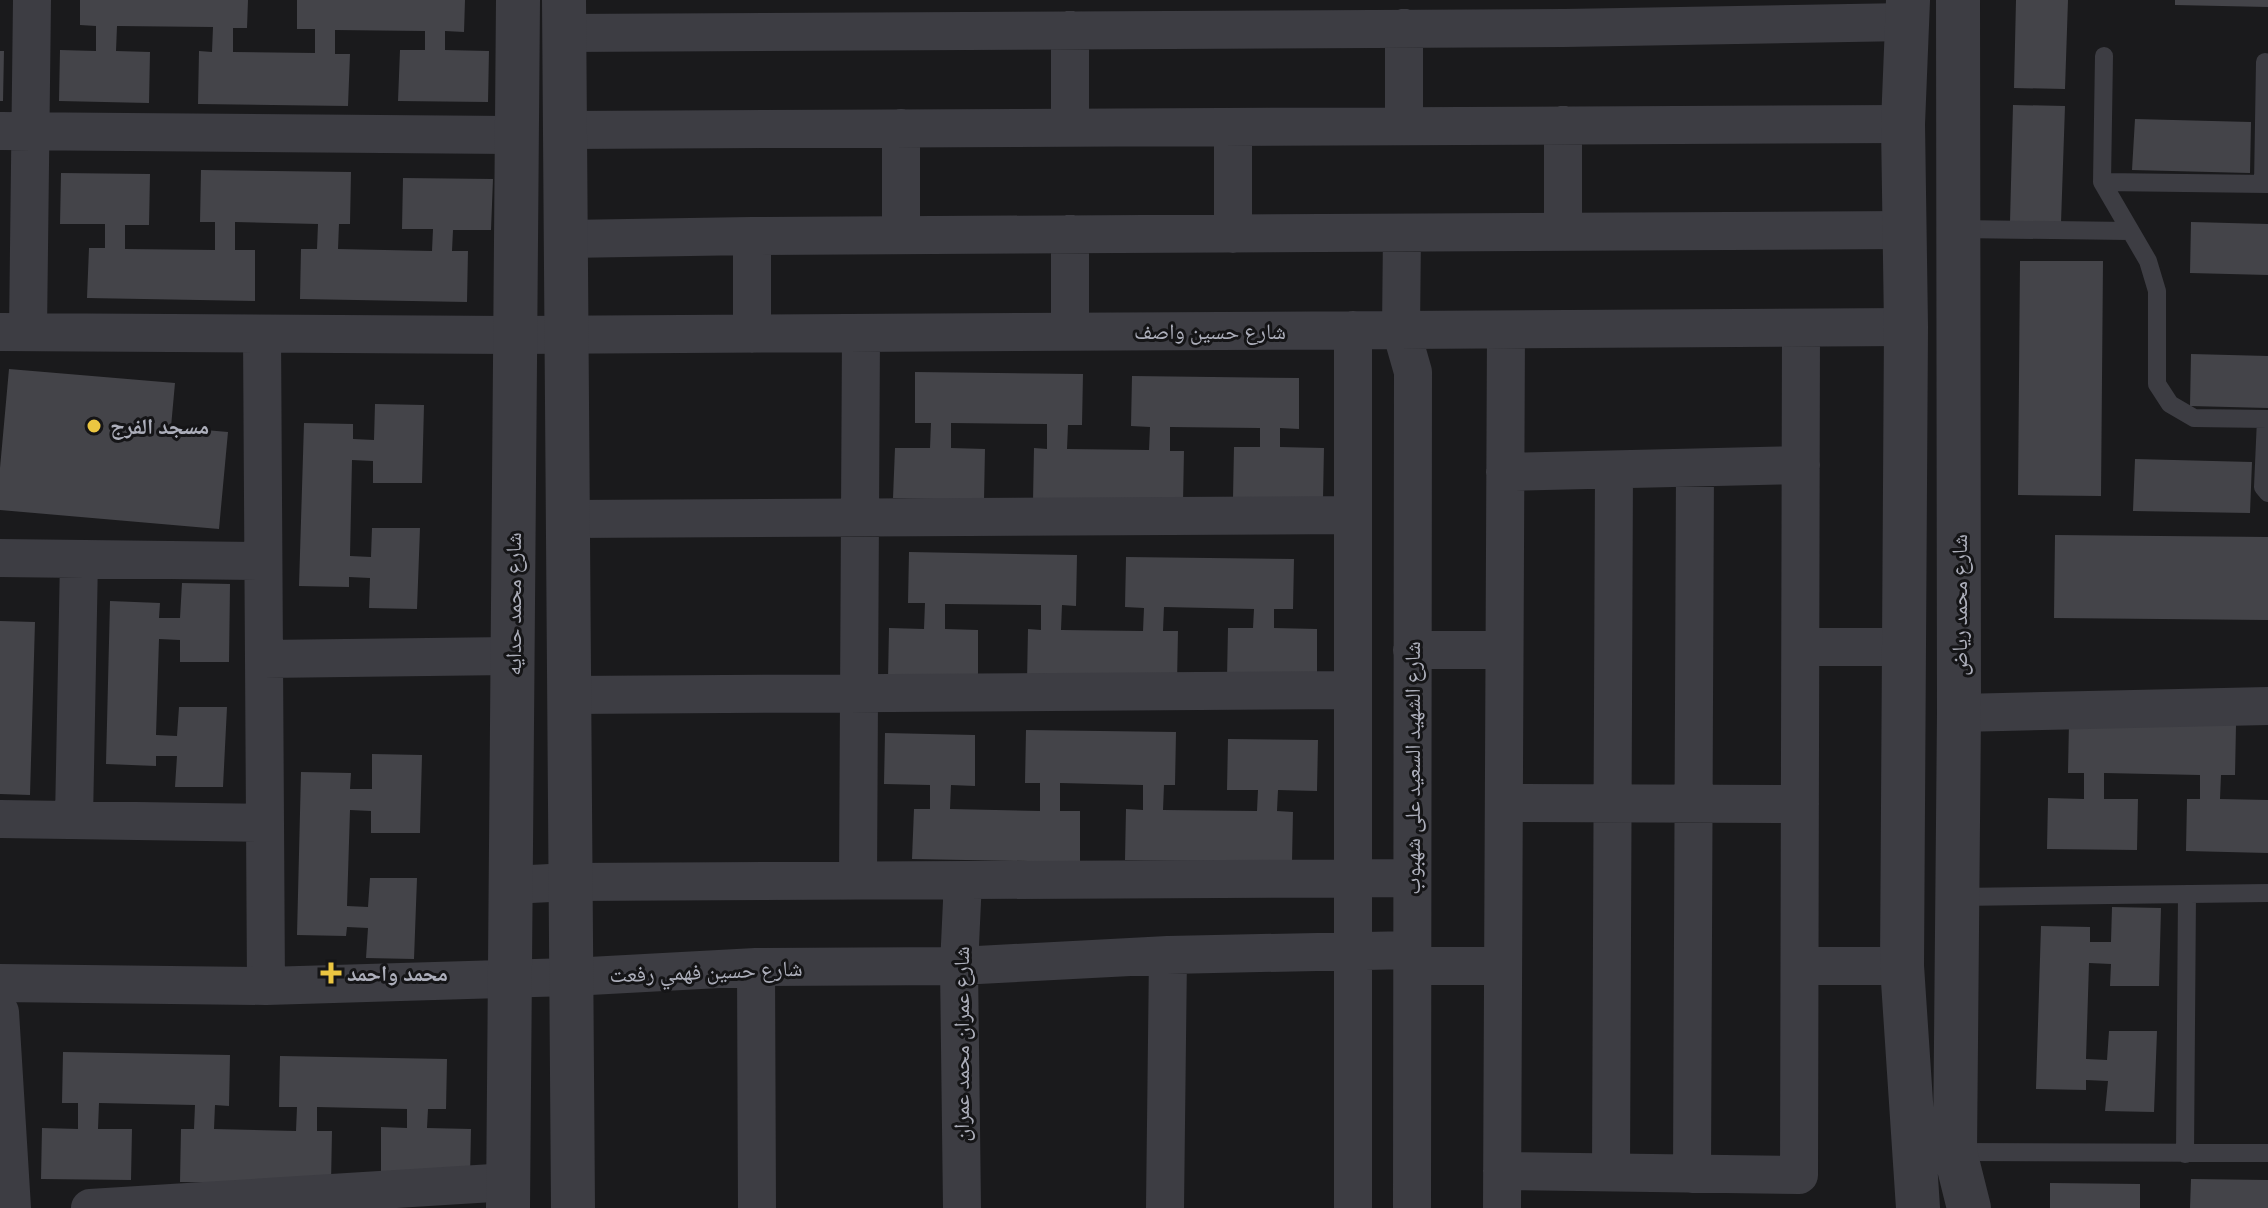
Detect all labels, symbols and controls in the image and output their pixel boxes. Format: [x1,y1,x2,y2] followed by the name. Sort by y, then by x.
[1134,319,1286,345] street label: شارع حسين واصف
[110,414,209,440] place label: مسجد الفرج
[85,417,103,435] marker: مسجد الفرج
[501,532,527,676] street label: شارع محمد حدايه
[1947,534,1973,676] street label: شارع محمد رياض
[1400,641,1426,895] street label: شارع الشهيد السعيد على شهبوب
[949,946,975,1142] street label: شارع عمران محمد عمران
[609,956,803,992] street label: شارع حسين فهمي رفعت
[347,961,448,986] place label: محمد واحمد
[322,964,340,982] marker: محمد واحمد

